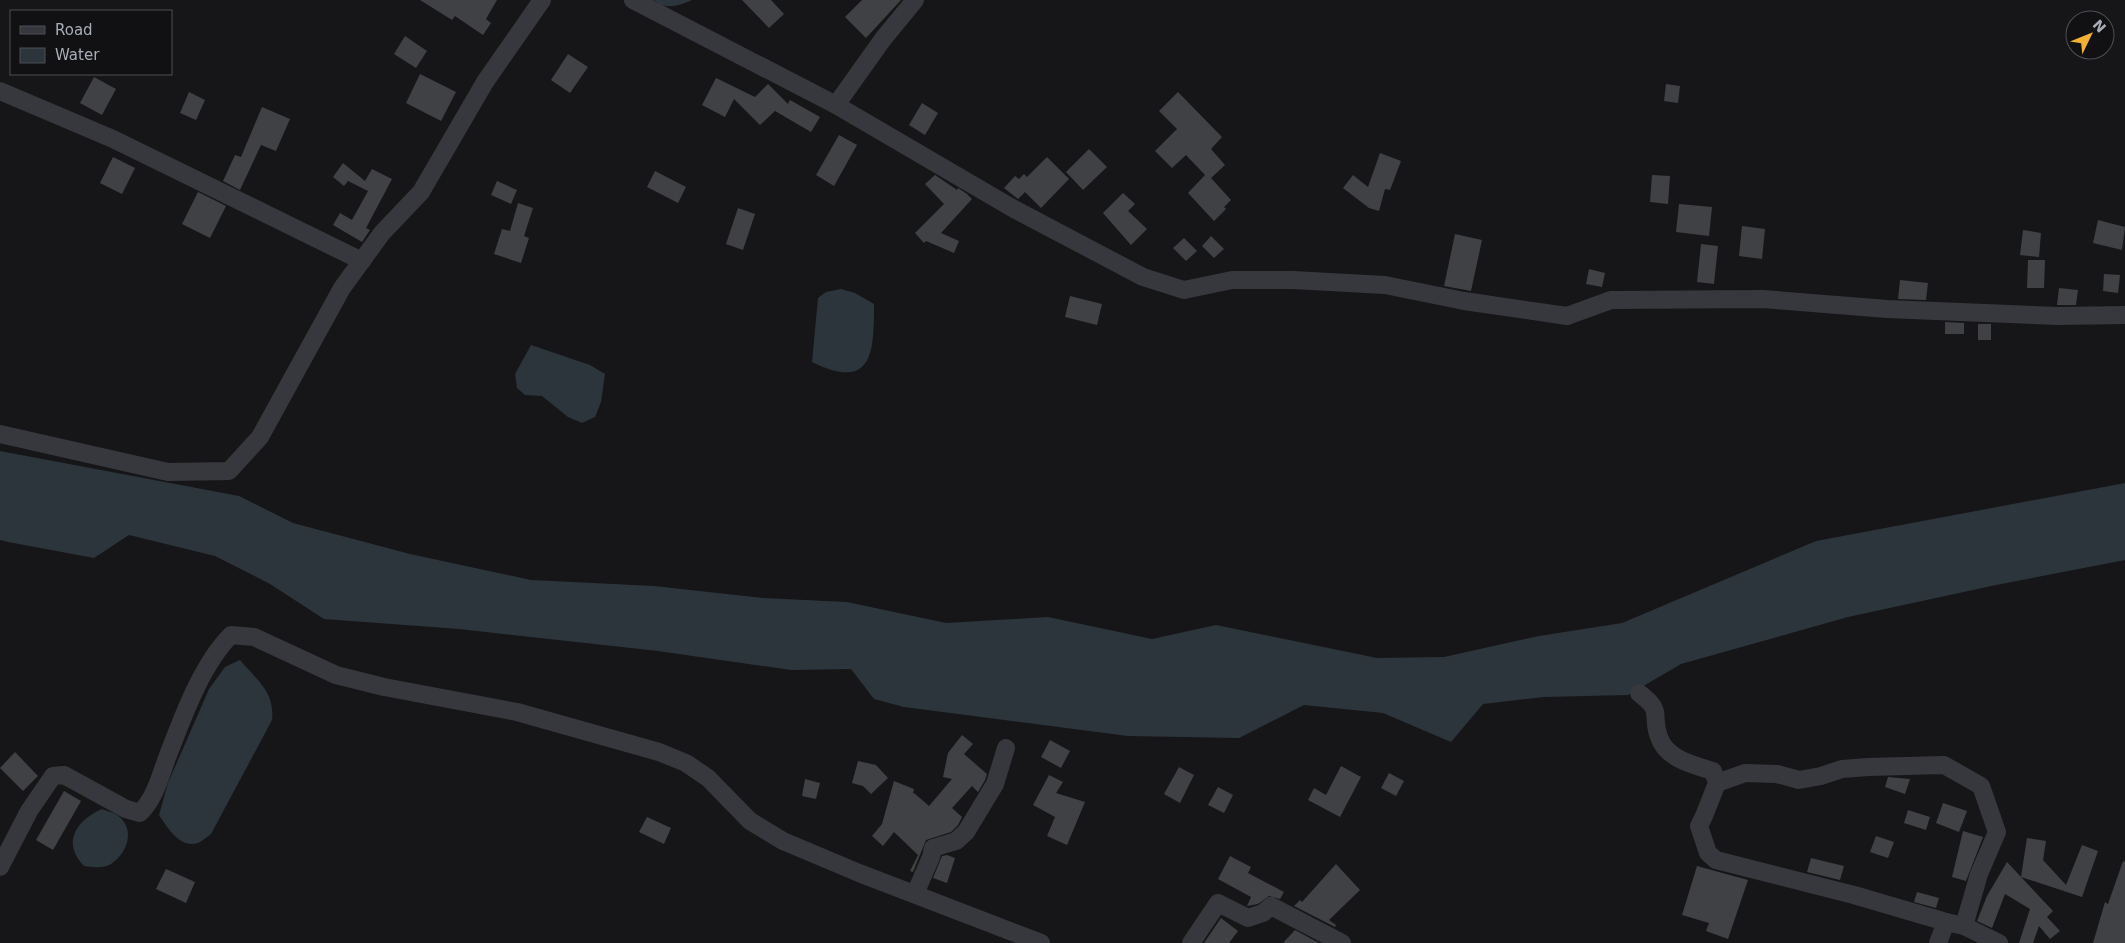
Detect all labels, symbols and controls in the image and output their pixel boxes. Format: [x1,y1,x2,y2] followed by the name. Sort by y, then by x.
[10,10,172,75] legend
[2065,10,2115,60] north arrow
[2090,16,2109,36] text: N
[55,21,93,39] text: Road
[55,46,100,64] text: Water

